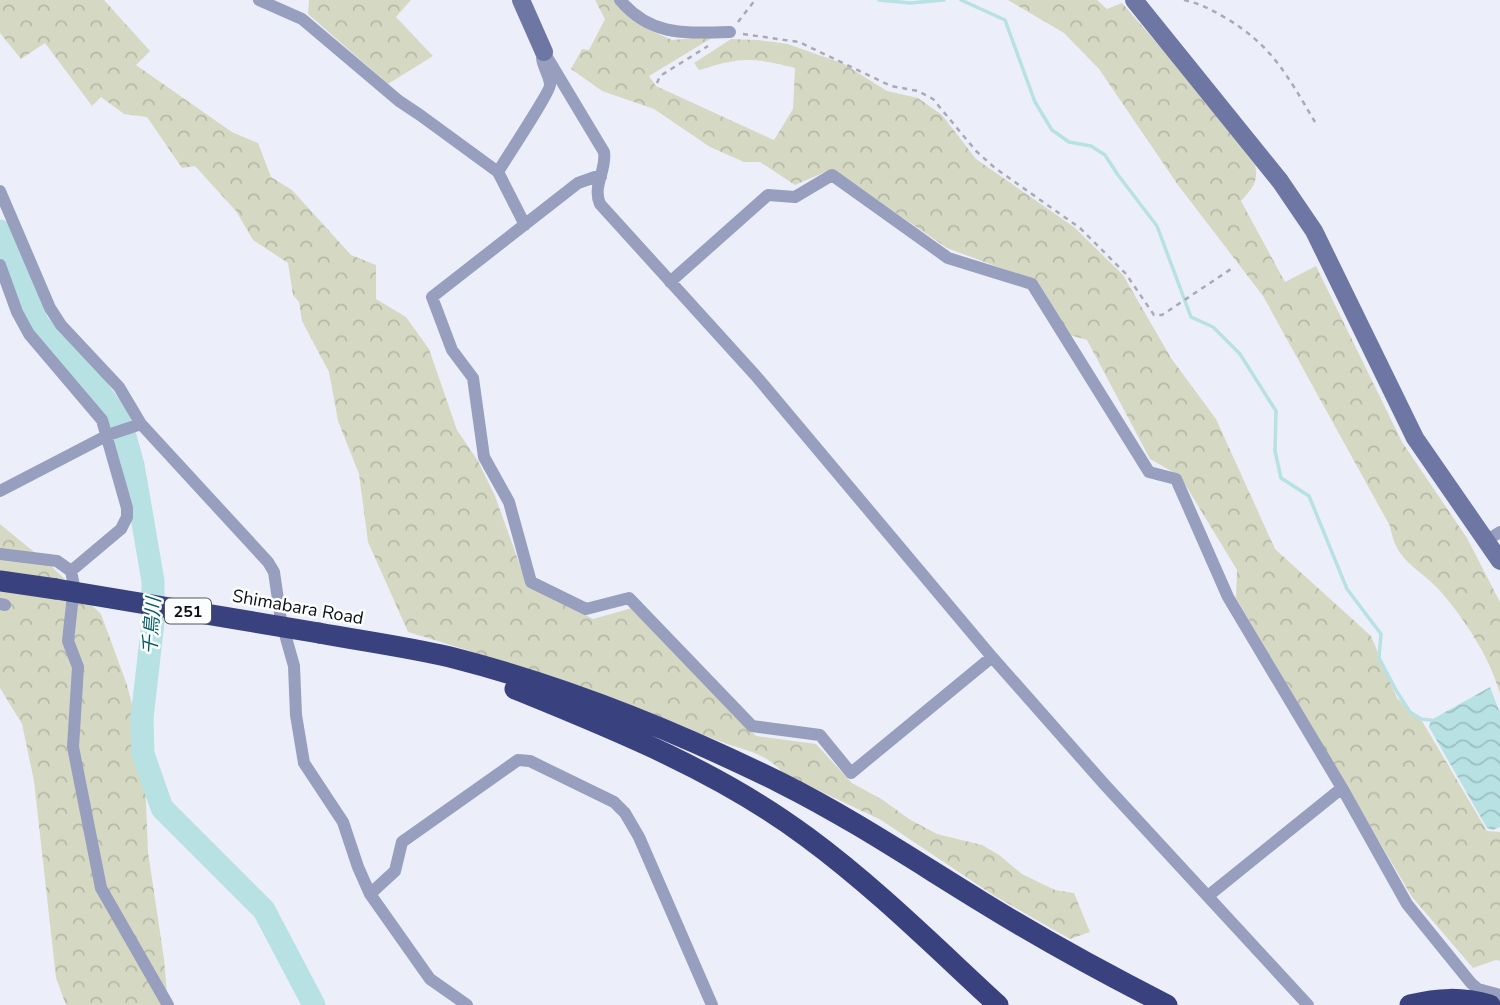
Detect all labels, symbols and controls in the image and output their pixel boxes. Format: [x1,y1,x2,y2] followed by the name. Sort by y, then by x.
[230,584,366,630] street label: Shimabara Road
[137,595,167,655] water label: 千鳥川
[165,598,211,624] road number: 251

